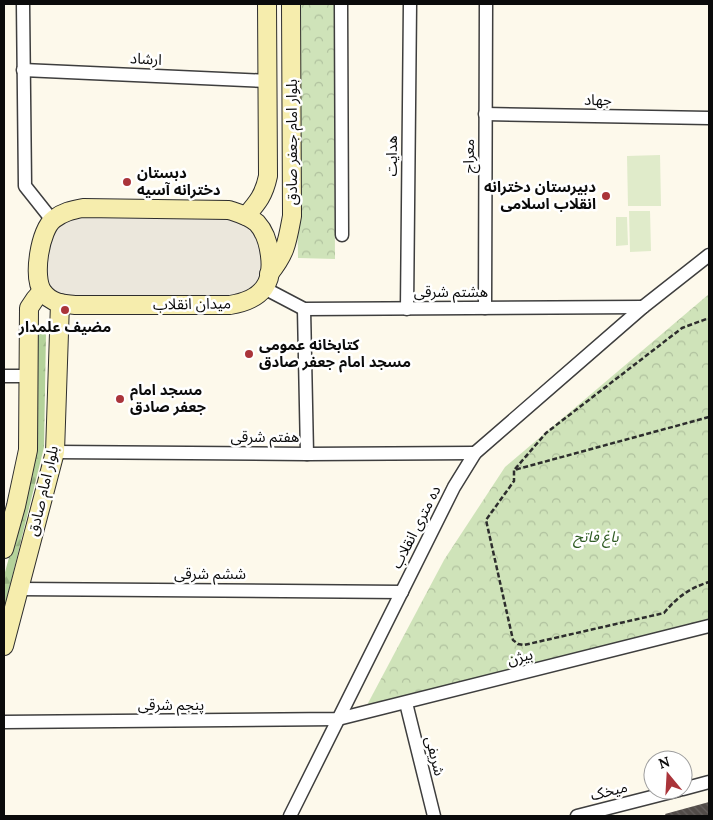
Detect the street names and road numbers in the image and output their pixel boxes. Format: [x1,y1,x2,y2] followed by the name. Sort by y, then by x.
[130,48,162,69] street label: ارشاد
[282,79,303,205] street label: بلوار امام جعفر صادق
[584,90,612,109] street label: جهاد
[382,135,401,177] street label: هدایت
[459,139,481,173] street label: معراج
[414,282,488,303] street label: هشتم شرقی
[153,293,231,314] street label: میدان انقلاب
[230,427,300,448] street label: هفتم شرقی
[23,444,64,538] street label: بلوار امام صادق
[386,482,445,572] street label: ده متری انقلاب
[174,564,246,585] street label: ششم شرقی
[505,644,535,669] street label: بیژن
[138,695,204,716] street label: پنجم شرقی
[421,734,450,778] street label: شریفی
[588,777,629,804] street label: میخک

